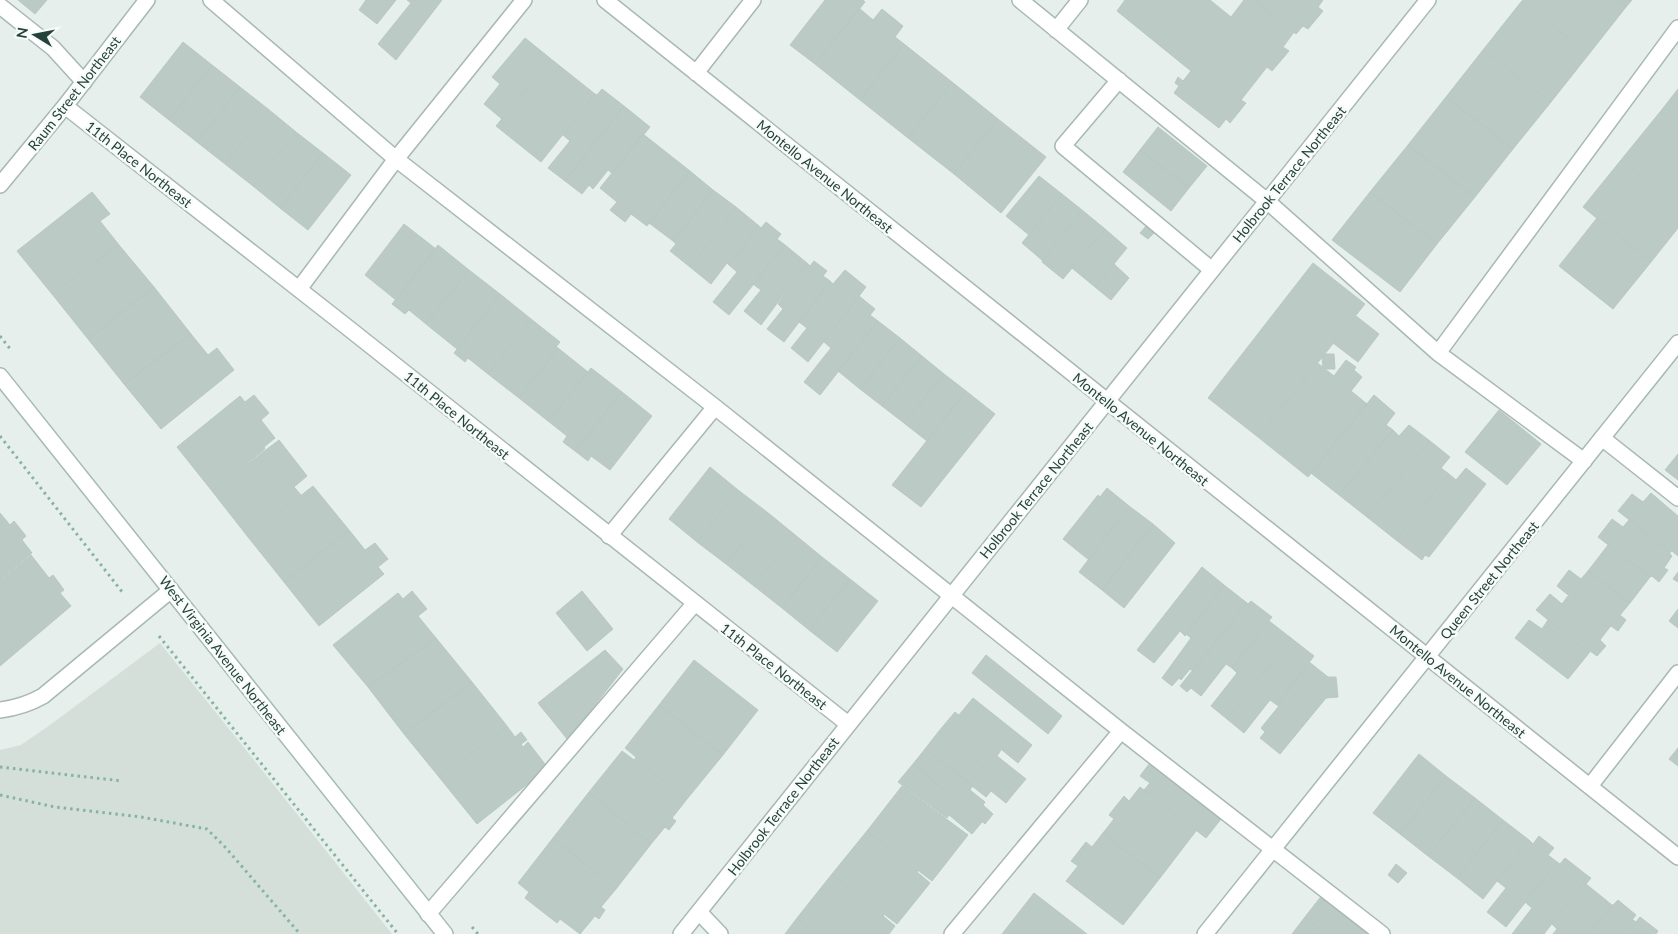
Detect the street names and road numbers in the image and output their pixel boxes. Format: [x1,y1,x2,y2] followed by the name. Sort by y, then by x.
[24,32,124,154] street label: Raum Street Northeast
[1229,102,1349,246] street label: Holbrook Terrace Northeast
[754,116,896,236] street label: Montello Avenue Northeast
[82,117,196,211] street label: 11th Place Northeast
[401,367,513,463] street label: 11th Place Northeast
[1070,369,1212,489] street label: Montello Avenue Northeast
[976,418,1096,562] street label: Holbrook Terrace Northeast
[1436,517,1542,643] street label: Queen Street Northeast
[156,572,290,738] street label: West Virginia Avenue Northeast
[717,619,831,713] street label: 11th Place Northeast
[1387,621,1529,741] street label: Montello Avenue Northeast
[724,733,842,879] street label: Holbrook Terrace Northeast

